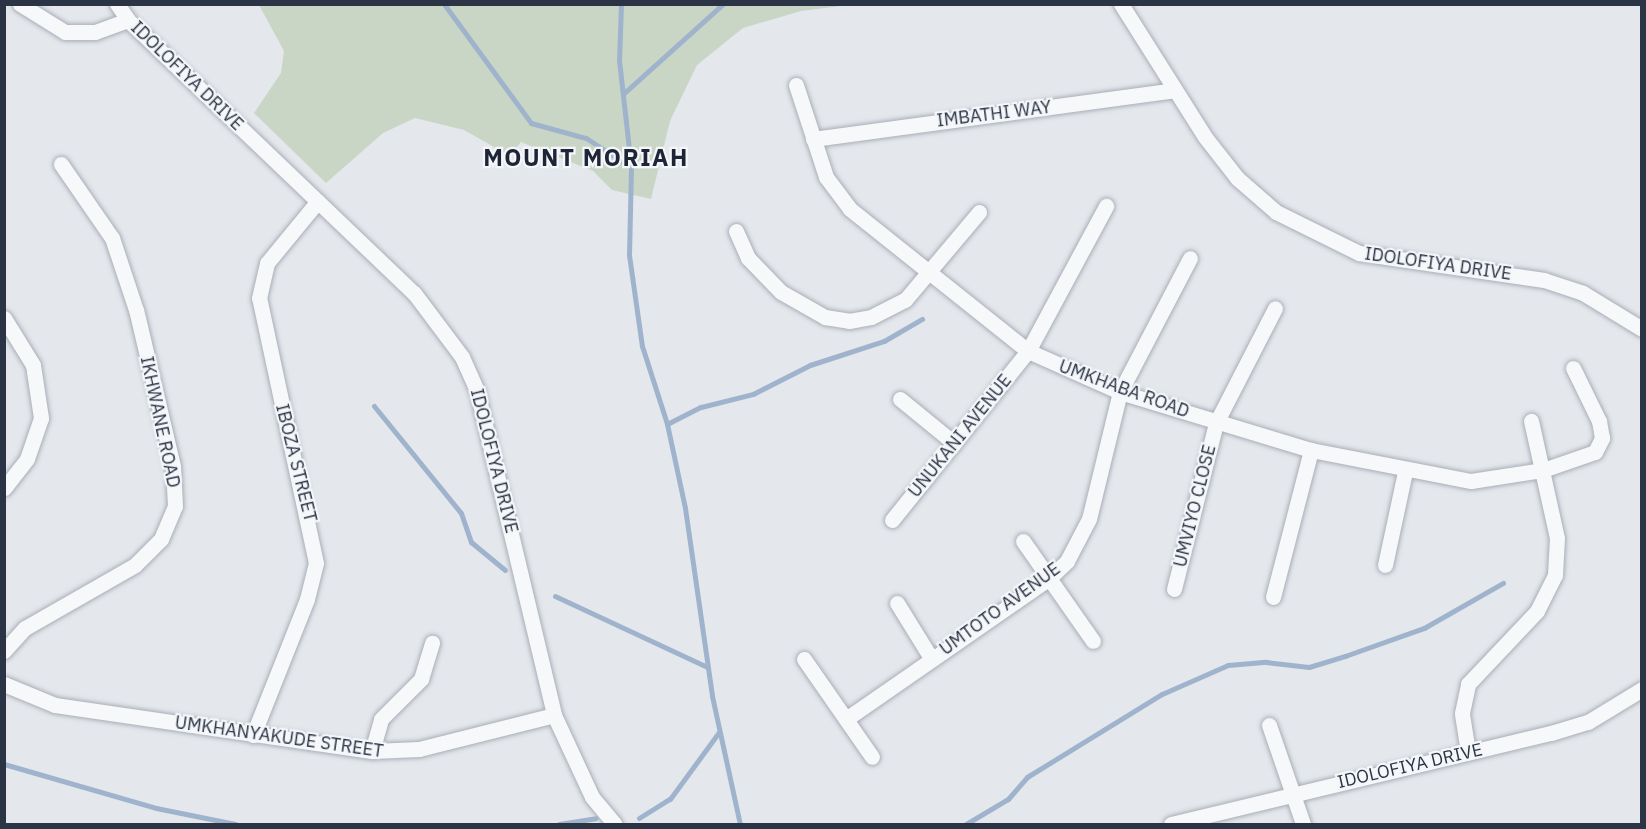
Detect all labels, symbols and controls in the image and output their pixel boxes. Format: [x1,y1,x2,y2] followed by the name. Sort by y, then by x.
[126,17,248,135] street label: IDOLOFIYA DRIVE
[935,96,1053,132] street label: IMBATHI WAY
[483,144,689,172] district label: MOUNT MORIAH
[1363,243,1513,285] street label: IDOLOFIYA DRIVE
[136,354,184,490] street label: IKHWANE ROAD
[1056,355,1192,423] street label: UMKHABA ROAD
[904,370,1016,502] street label: UNUKANI AVENUE
[466,386,522,536] street label: IDOLOFIYA DRIVE
[271,402,321,524] street label: IBOZA STREET
[1169,443,1221,569] street label: UMVIYO CLOSE
[936,558,1064,660] street label: UMTOTO AVENUE
[173,712,385,762] street label: UMKHANYAKUDE STREET
[1335,739,1485,793] street label: IDOLOFIYA DRIVE

